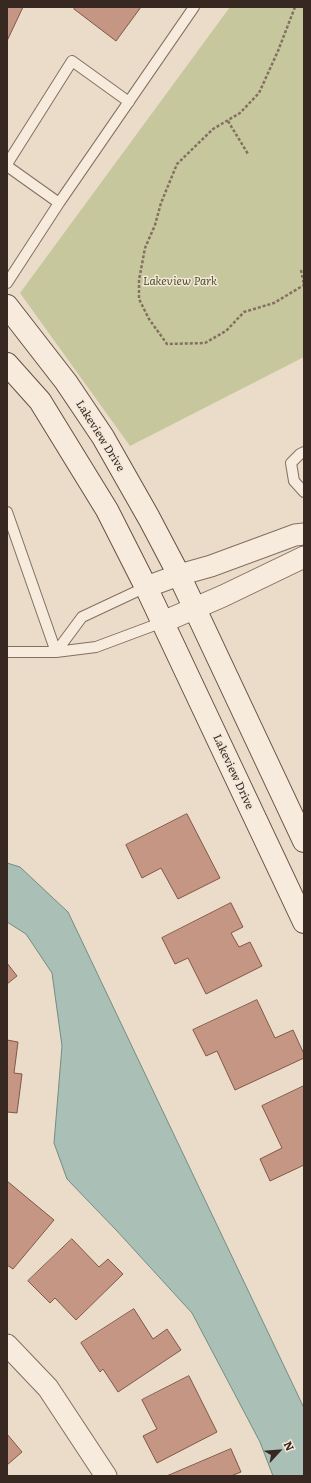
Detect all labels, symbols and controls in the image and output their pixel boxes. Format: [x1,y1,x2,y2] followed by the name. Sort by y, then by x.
[143,275,217,289] park label: Lakeview Park
[73,398,127,474] street label: Lakeview Drive
[210,732,256,812] street label: Lakeview Drive
[259,1431,299,1471] north arrow
[281,1438,299,1453] text: N

